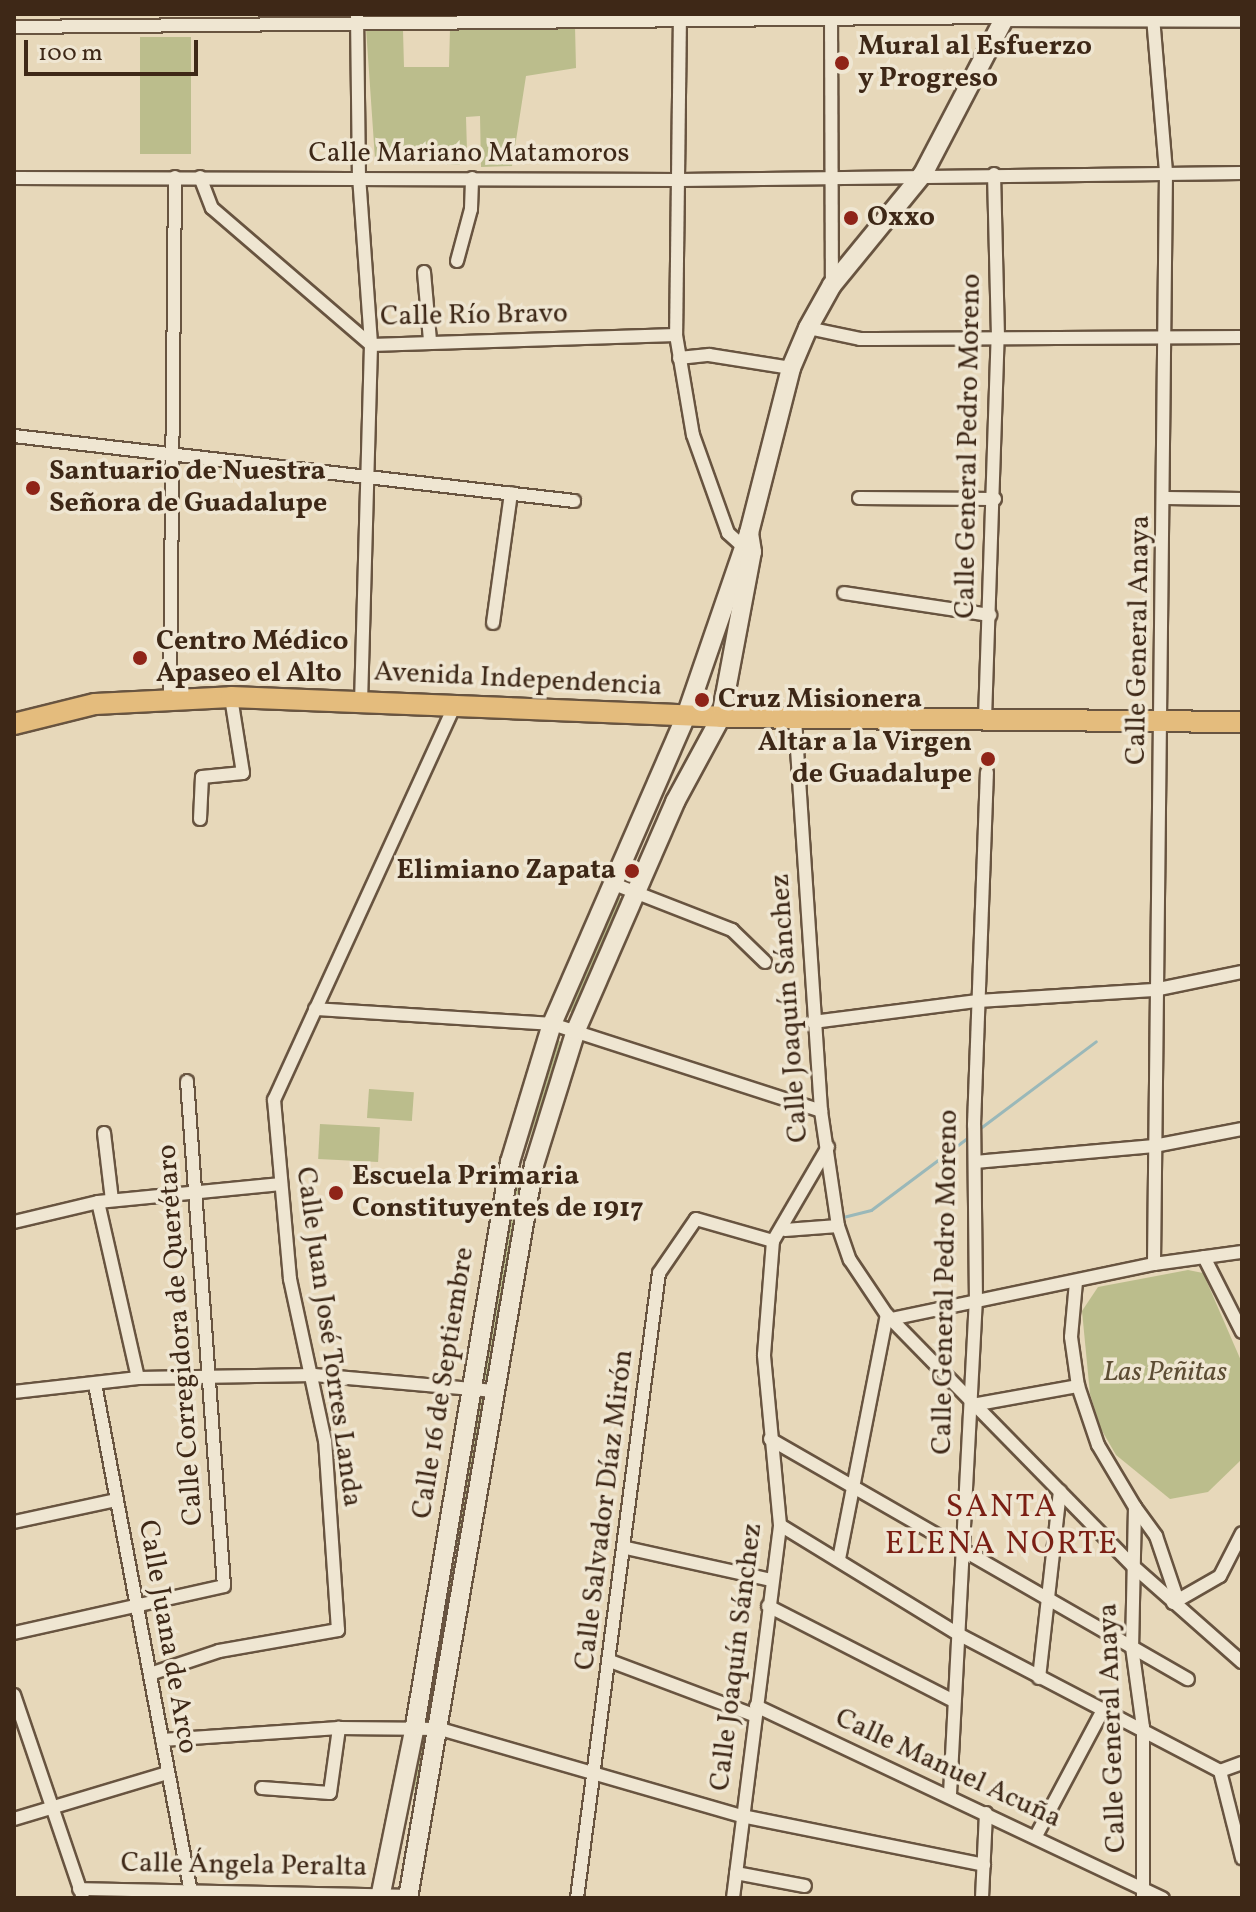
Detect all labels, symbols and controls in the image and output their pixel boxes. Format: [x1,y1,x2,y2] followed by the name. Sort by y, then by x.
[28,24,202,74] scale bar
[858,30,1092,96] place label: Mural al Esfuerzo y Progreso
[38,37,103,71] text: 100 m
[833,54,851,72] marker: Mural al Esfuerzo y Progreso
[309,137,629,171] street label: Calle Mariano Matamoros
[867,201,935,235] place label: Oxxo
[842,209,860,227] marker: Oxxo
[949,273,989,619] street label: Calle General Pedro Moreno
[380,298,568,334] street label: Calle Río Bravo
[49,455,327,521] place label: Santuario de Nuestra Señora de Guadalupe
[24,479,42,497] marker: Santuario de Nuestra Señora de Guadalupe
[1120,515,1158,765] street label: Calle General Anaya
[156,625,348,691] place label: Centro Médico Apaseo el Alto
[131,649,149,667] marker: Centro Médico Apaseo el Alto
[373,656,663,704] street label: Avenida Independencia
[718,683,922,717] place label: Cruz Misionera
[693,691,711,709] marker: Cruz Misionera
[757,726,972,792] place label: Altar a la Virgen de Guadalupe
[979,750,997,768] marker: Altar a la Virgen de Guadalupe
[397,854,616,888] place label: Elimiano Zapata
[623,862,641,880] marker: Elimiano Zapata
[764,872,816,1144] street label: Calle Joaquín Sánchez
[926,1109,966,1455] street label: Calle General Pedro Moreno
[151,1143,211,1527] street label: Calle Corregidora de Querétaro
[352,1160,644,1226] place label: Escuela Primaria Constituyentes de 1917
[287,1164,369,1510] street label: Calle Juan José Torres Landa
[327,1184,345,1202] marker: Escuela Primaria Constituyentes de 1917
[406,1245,482,1521] street label: Calle 16 de Septiembre
[569,1348,641,1672] street label: Calle Salvador Díaz Mirón
[1103,1356,1227,1390] park label: Las Peñitas
[885,1490,1119,1565] district label: SANTA ELENA NORTE
[130,1518,204,1756] street label: Calle Juana de Arco
[704,1521,770,1793] street label: Calle Joaquín Sánchez
[1092,1603,1134,1853] street label: Calle General Anaya
[830,1702,1066,1836] street label: Calle Manuel Acuña
[120,1847,368,1885] street label: Calle Ángela Peralta

